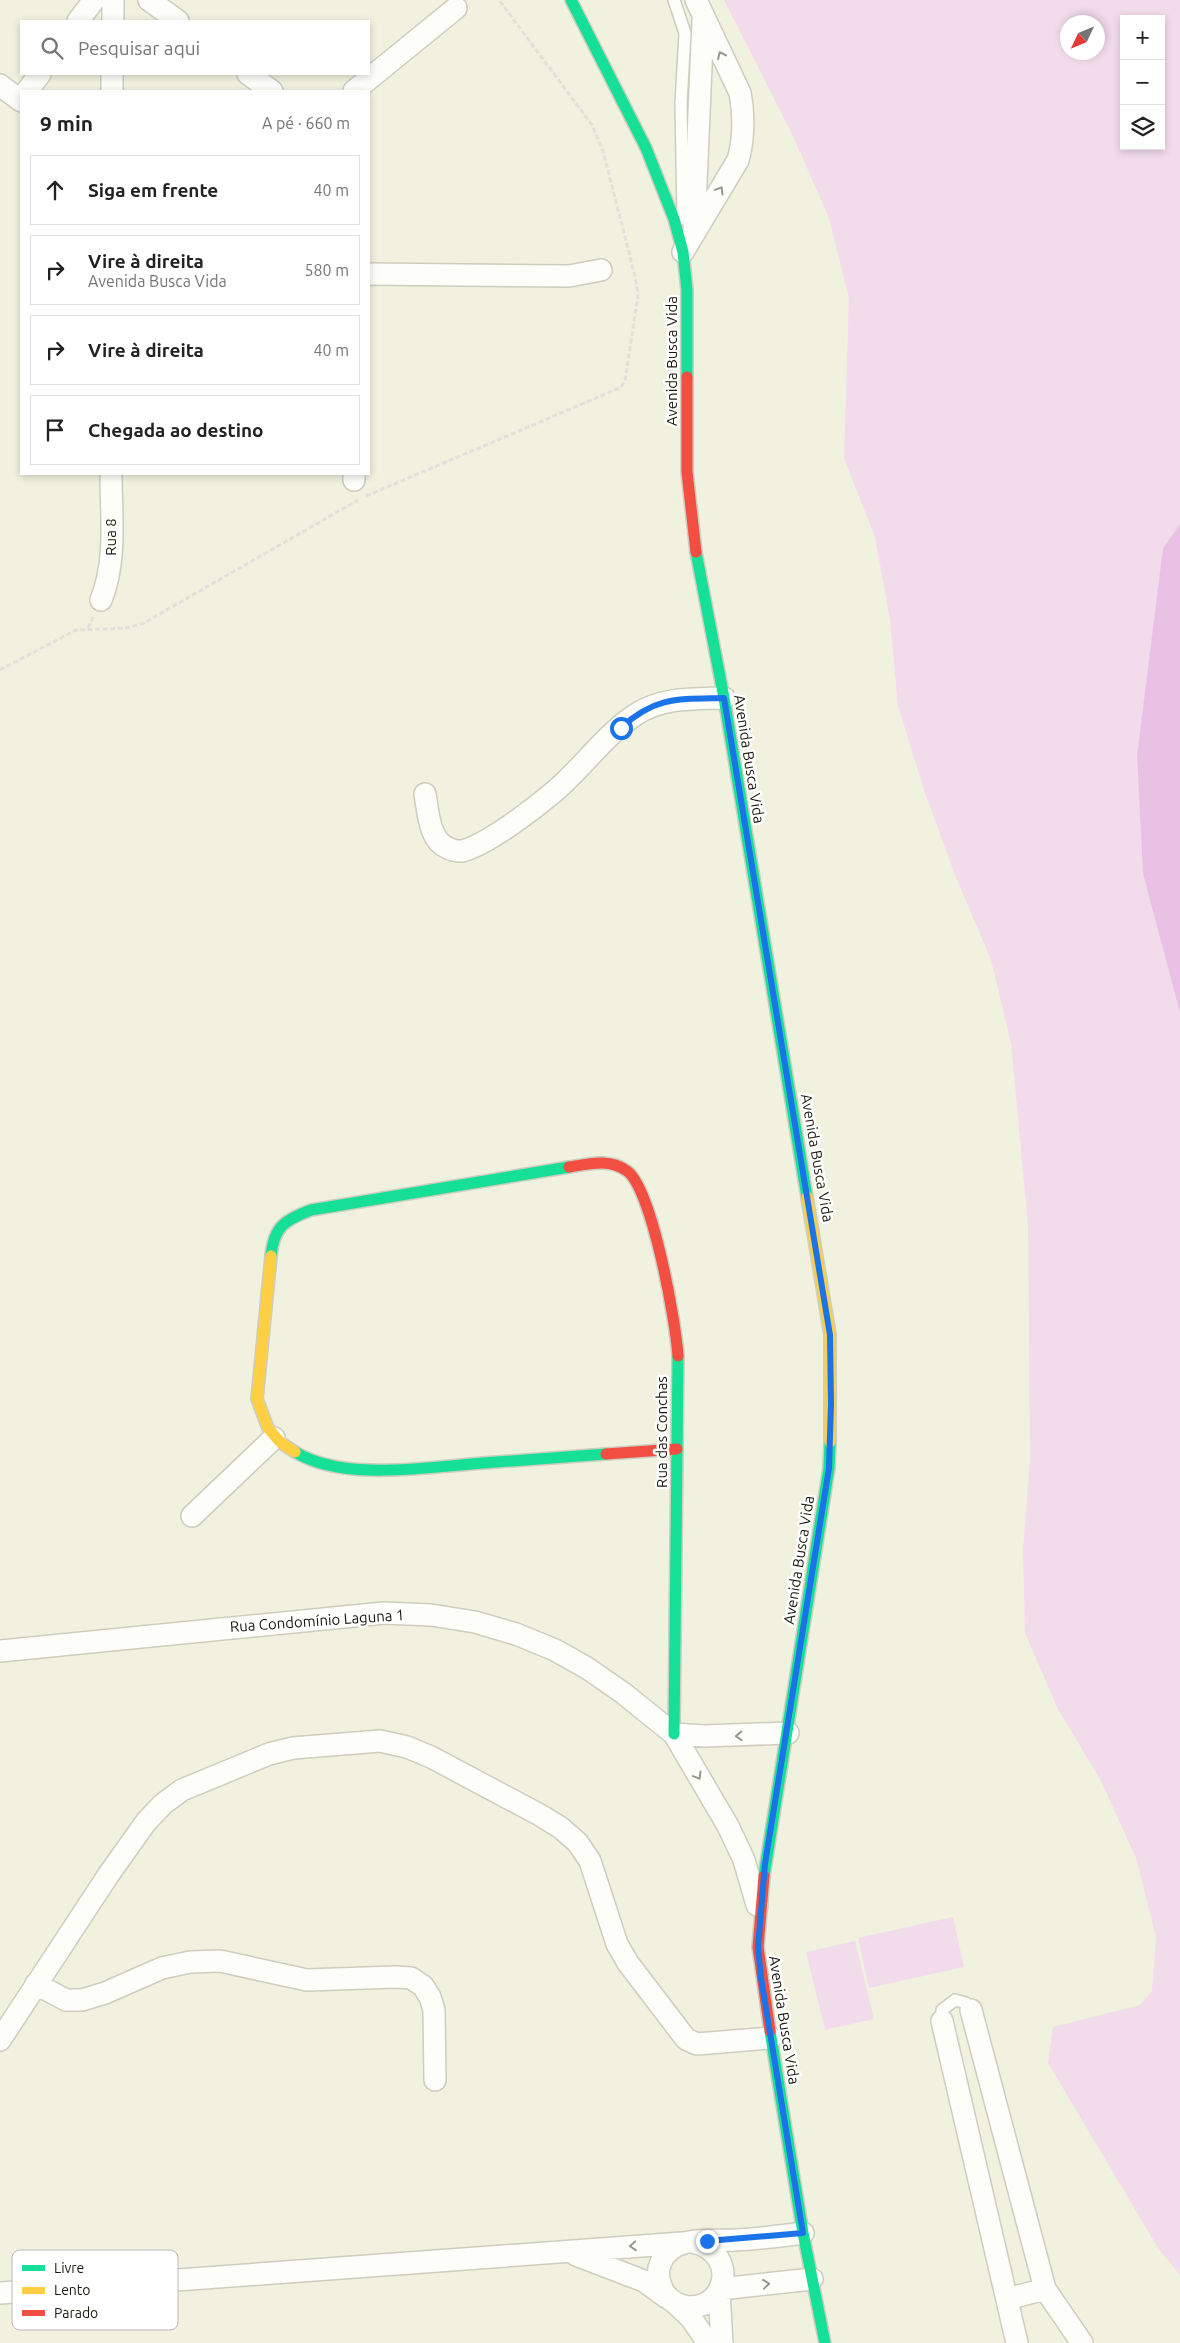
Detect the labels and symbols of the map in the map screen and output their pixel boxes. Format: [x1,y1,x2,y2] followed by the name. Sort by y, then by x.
[1060,15,1105,60] north arrow
[717,51,728,60] one-way arrow
[713,187,723,196] one-way arrow
[663,296,680,426] street label: Avenida Busca Vida
[102,518,119,556] street label: Rua 8
[731,693,768,824] street label: Avenida Busca Vida
[610,717,633,740] route start
[798,1092,837,1223] street label: Avenida Busca Vida
[653,1376,670,1488] street label: Rua das Conchas
[780,1494,817,1625] street label: Avenida Busca Vida
[229,1606,405,1635] street label: Rua Condomínio Laguna 1
[735,1730,743,1741] one-way arrow
[692,1771,702,1780] one-way arrow
[766,1954,803,2085] street label: Avenida Busca Vida
[696,2230,719,2253] route end
[629,2240,637,2251] one-way arrow
[12,2250,178,2330] legend
[54,2260,84,2276] text: Livre
[762,2279,770,2290] one-way arrow
[54,2282,91,2298] text: Lento
[54,2305,98,2321] text: Parado

